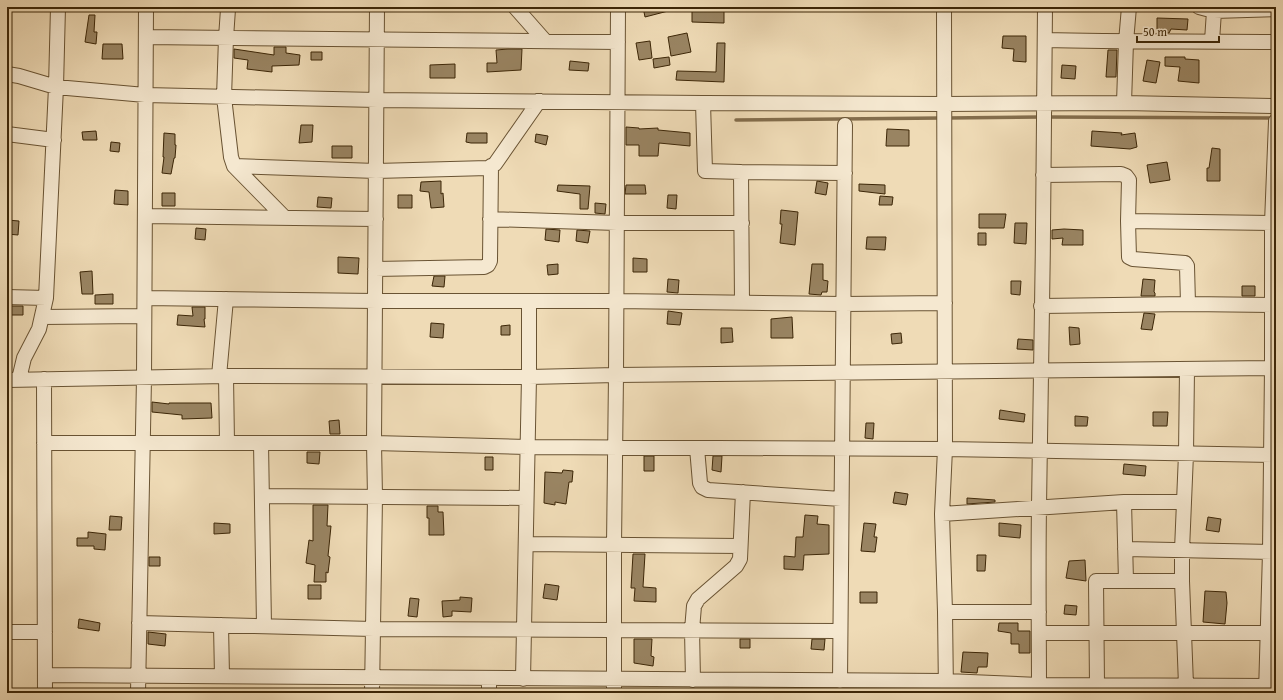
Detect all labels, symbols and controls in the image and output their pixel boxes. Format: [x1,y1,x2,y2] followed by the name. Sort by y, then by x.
[1137,18,1219,44] scale bar
[1143,23,1167,40] text: 50 m

